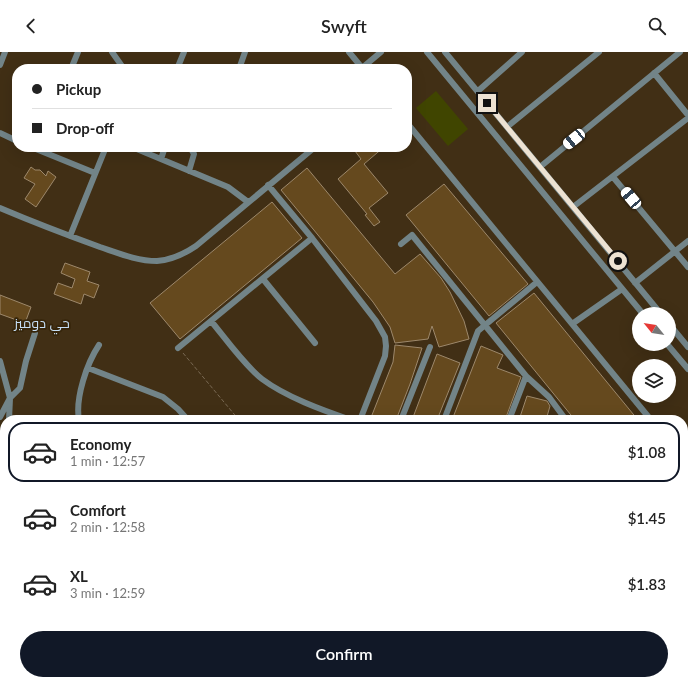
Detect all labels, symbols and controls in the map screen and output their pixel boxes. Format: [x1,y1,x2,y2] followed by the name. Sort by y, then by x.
[20,15,42,37] icon: back
[321,15,367,37] text: Swyft
[646,15,668,37] icon: search
[56,80,101,98] text: Pickup
[478,94,496,112] route end
[56,119,114,137] text: Drop-off
[561,127,587,151] car
[619,185,643,211] car
[609,252,627,270] route start
[632,307,676,351] north arrow
[632,307,676,403] map controls
[13,314,70,335] district label: حي دوميز
[632,359,676,403] button: layers
[22,434,58,470] icon: car
[70,435,131,453] text: Economy
[628,443,666,461] text: $1.08
[70,453,145,469] text: 1 min · 12:57
[22,500,58,536] icon: car
[70,501,126,519] text: Comfort
[628,509,666,527] text: $1.45
[70,519,145,535] text: 2 min · 12:58
[22,566,58,602] icon: car
[70,567,88,585] text: XL
[628,575,666,593] text: $1.83
[70,585,145,601] text: 3 min · 12:59
[20,631,668,677] button: Confirm

